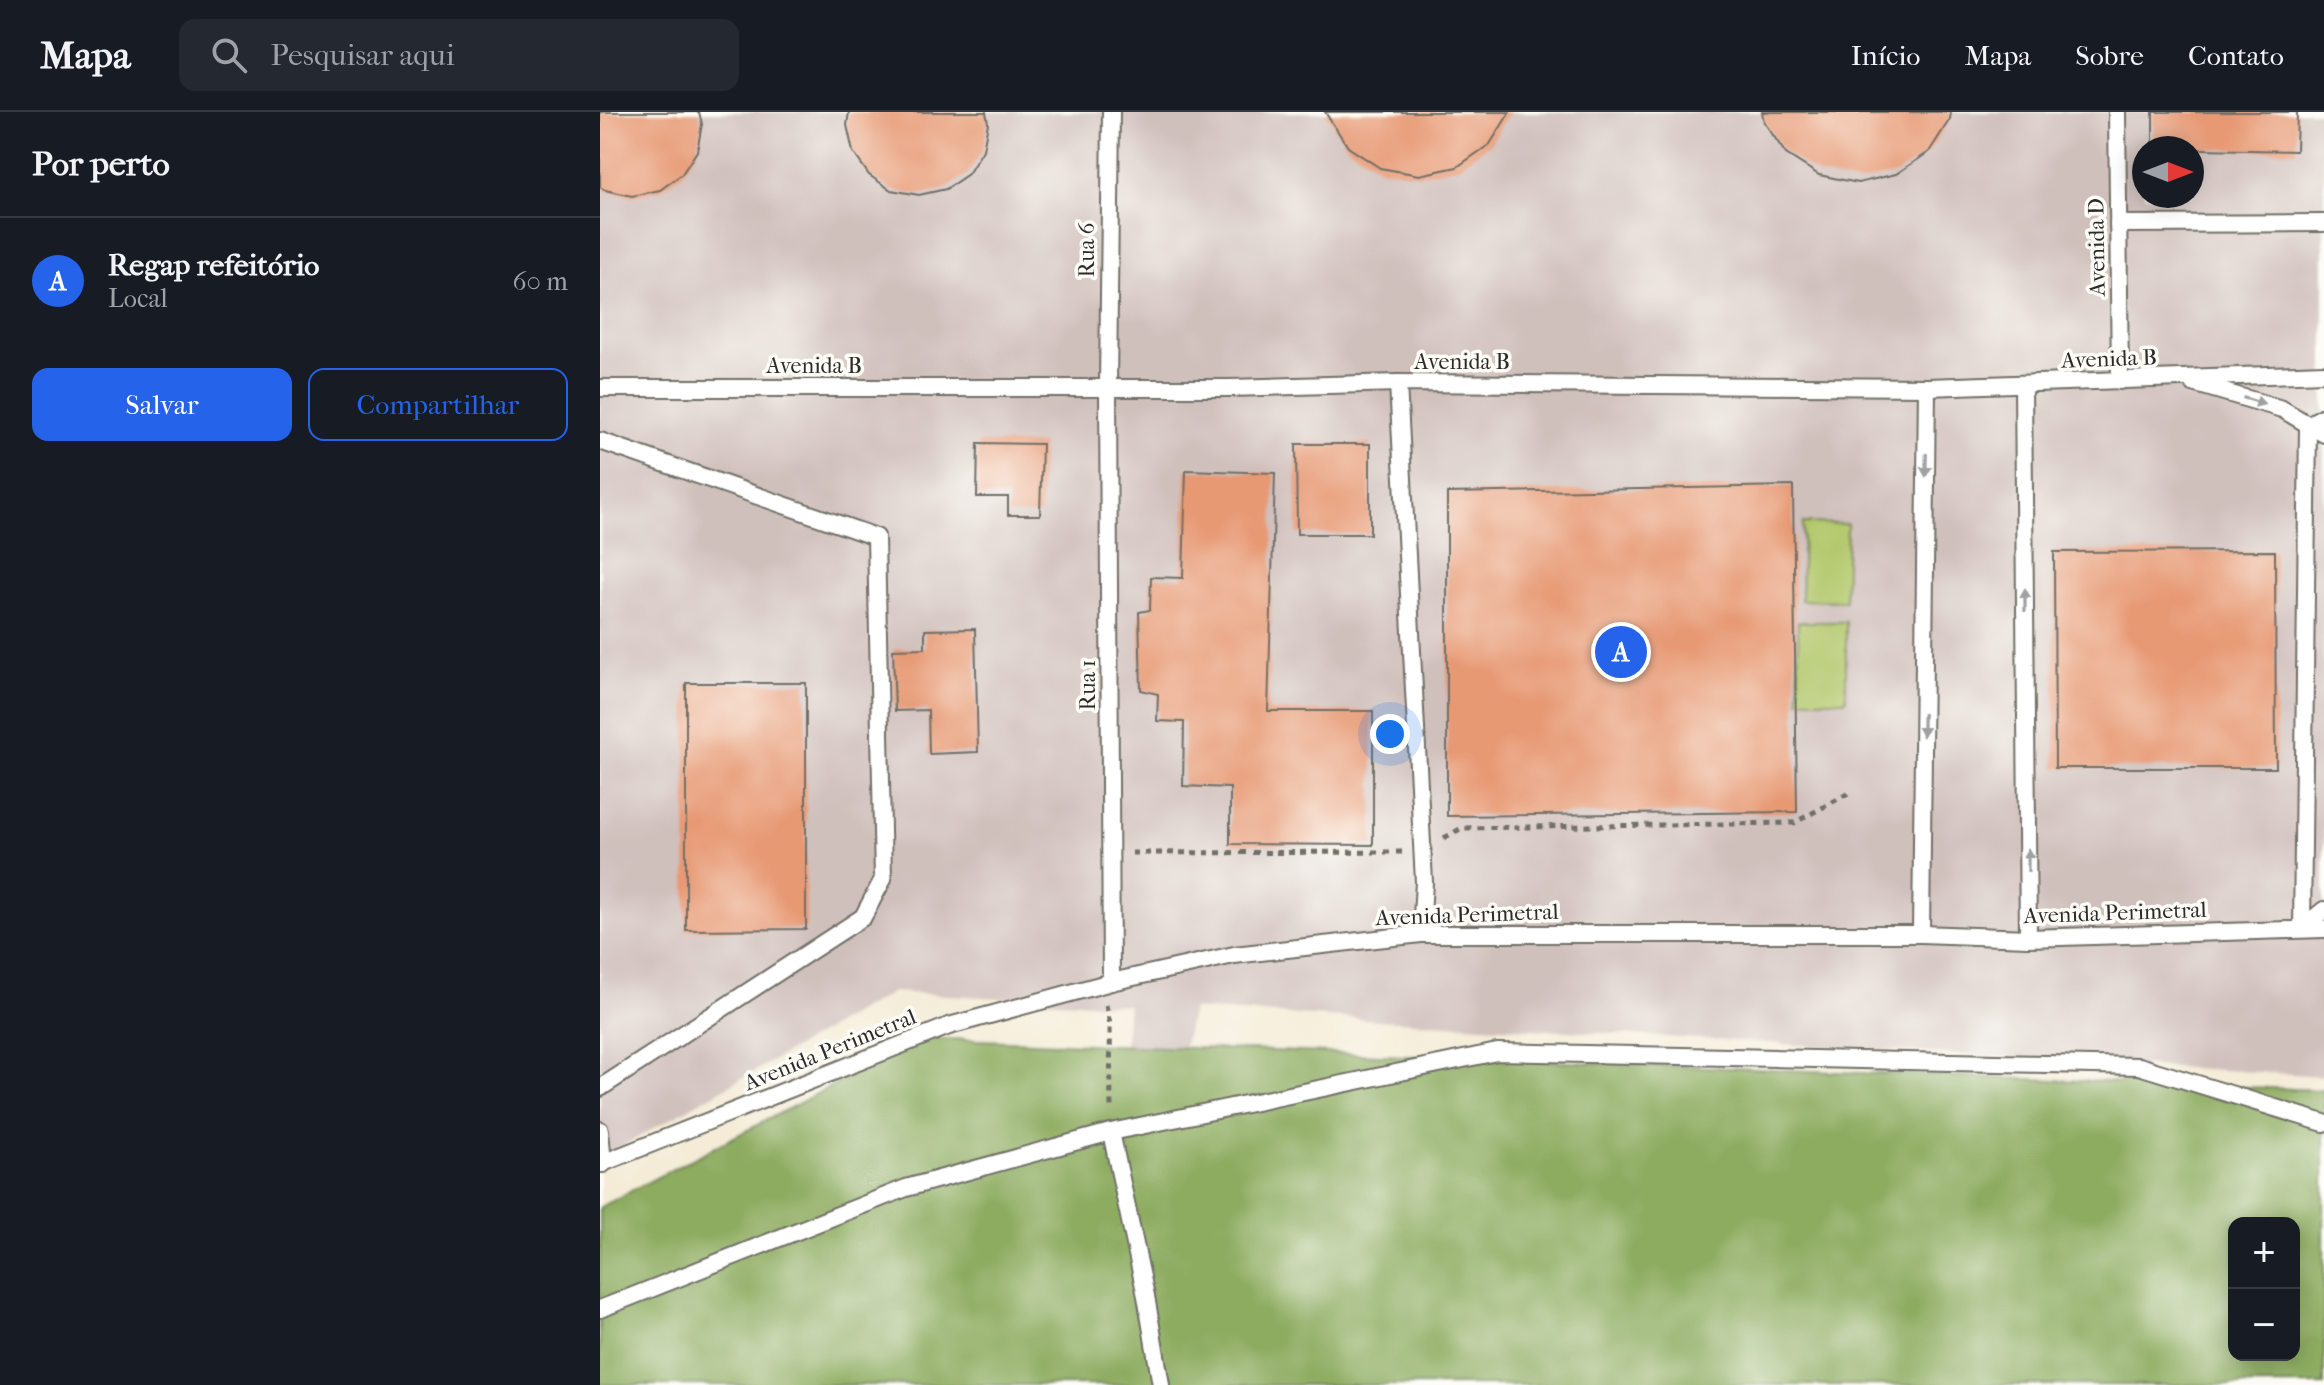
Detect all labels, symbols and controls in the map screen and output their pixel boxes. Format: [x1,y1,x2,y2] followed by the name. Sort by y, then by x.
[179,19,739,91] search box
[40,33,131,78] text: Mapa
[207,33,251,77] icon: search
[271,38,455,73] text: Pesquisar aqui
[1851,39,1921,72] text: Início
[1965,39,2031,72] text: Mapa
[2075,39,2144,72] text: Sobre
[2188,39,2284,72] text: Contato
[2132,136,2204,208] north arrow
[32,144,170,184] text: Por perto
[2083,198,2111,297] street label: Avenida D
[1074,222,1100,277] street label: Rua 6
[108,248,320,283] text: Regap refeitório
[50,266,66,297] text: A
[512,266,568,297] text: 60 m
[108,283,168,314] text: Local
[2060,344,2157,374] street label: Avenida B
[1413,349,1510,375] street label: Avenida B
[765,353,862,379] street label: Avenida B
[32,368,292,441] button: Salvar
[308,368,568,441] button: Compartilhar
[2243,395,2267,408] one-way arrow
[1920,453,1932,478] one-way arrow
[2019,587,2031,612] one-way arrow
[1595,622,1647,682] pin: A
[1075,660,1101,710] street label: Rua 1
[1917,713,1930,738] one-way arrow
[1370,714,1410,754] your location
[2022,847,2034,872] one-way arrow
[2022,897,2207,929] street label: Avenida Perimetral
[1374,899,1559,931] street label: Avenida Perimetral
[739,1004,920,1097] street label: Avenida Perimetral
[2228,1217,2300,1361] map controls
[2228,1217,2300,1289] button: +
[2228,1289,2300,1361] button: −

